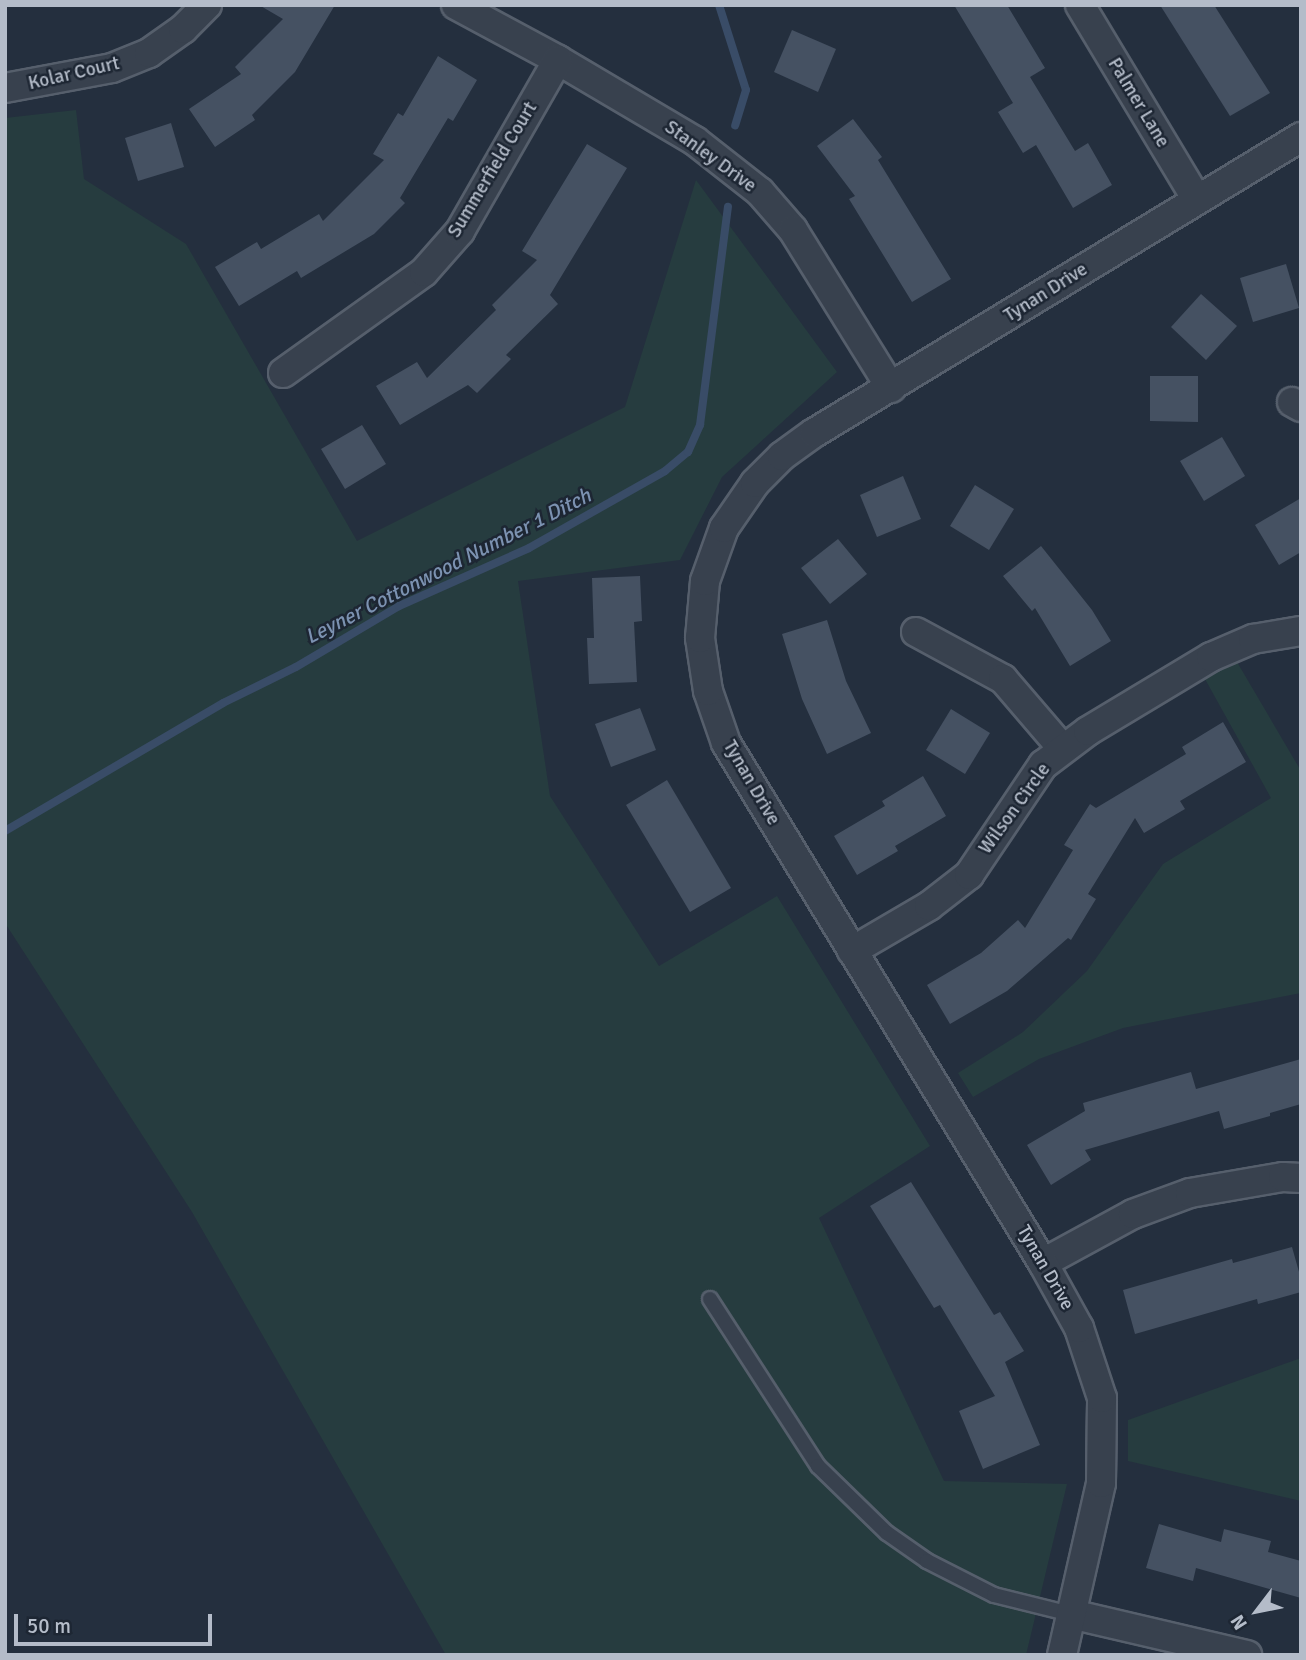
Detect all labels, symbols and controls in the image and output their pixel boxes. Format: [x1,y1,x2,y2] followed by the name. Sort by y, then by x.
[26,52,122,96] street label: Kolar Court
[1102,54,1174,152] street label: Palmer Lane
[444,98,542,242] street label: Summerfield Court
[660,116,760,198] street label: Stanley Drive
[1000,258,1092,328] street label: Tynan Drive
[301,483,595,649] water label: Leyner Cottonwood Number 1 Ditch
[718,737,784,829] street label: Tynan Drive
[974,759,1056,859] street label: Wilson Circle
[1012,1222,1078,1314] street label: Tynan Drive
[1222,1576,1292,1646] north arrow
[18,1600,215,1644] scale bar
[1226,1610,1253,1634] text: N
[27,1613,71,1639] text: 50 m

